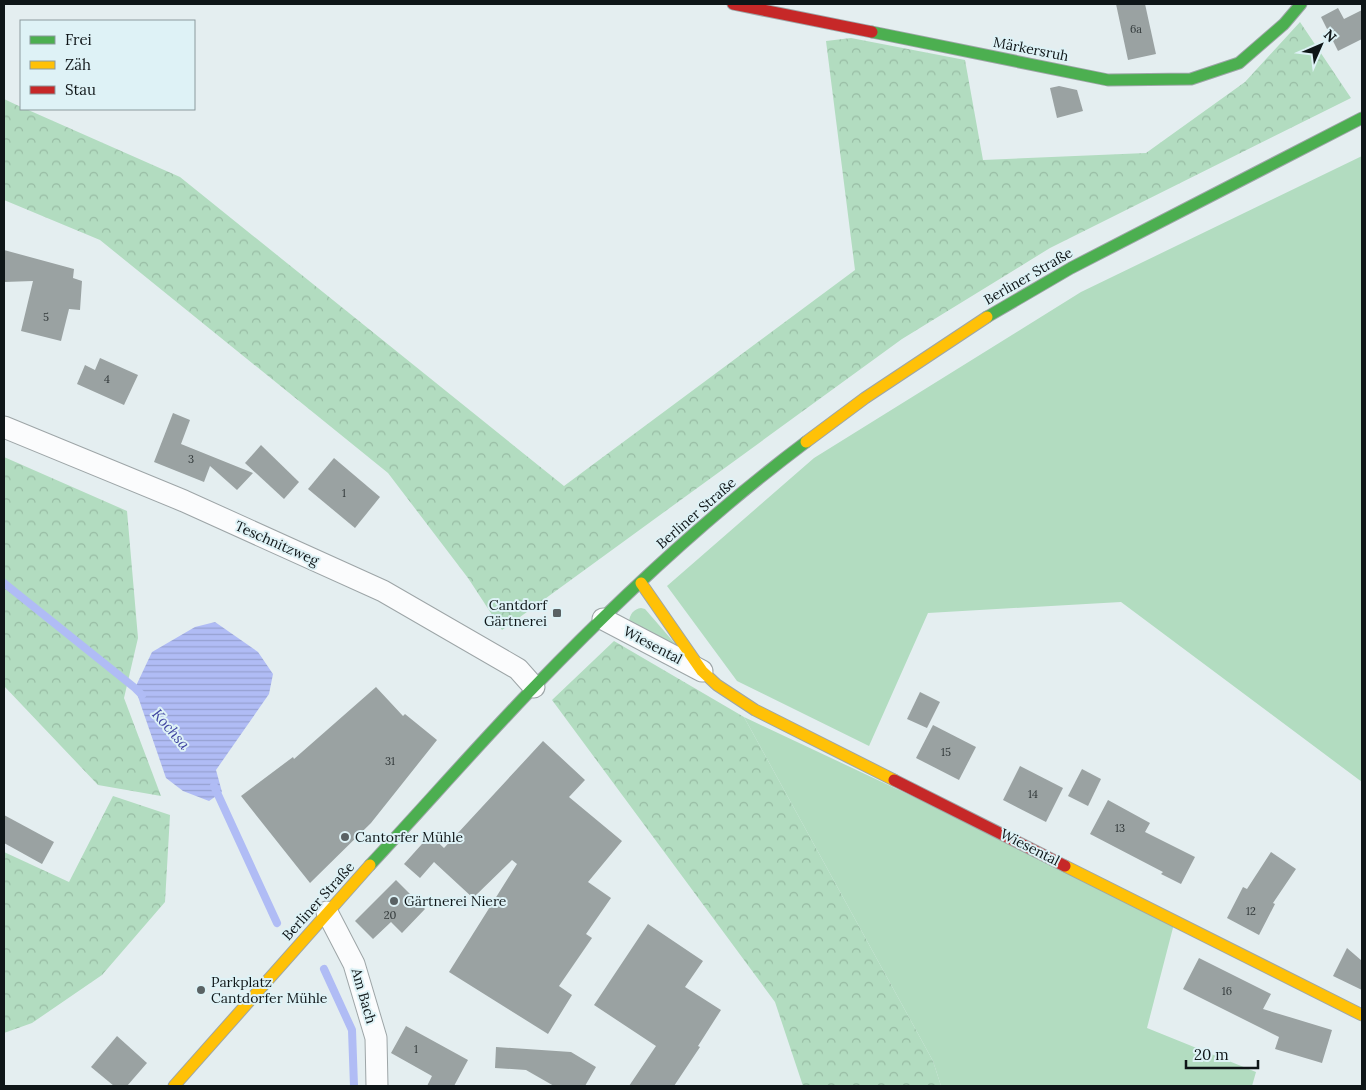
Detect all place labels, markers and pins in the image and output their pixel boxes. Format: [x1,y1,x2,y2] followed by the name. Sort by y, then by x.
[484,596,548,630] place label: Cantdorf Gärtnerei
[551,607,563,619] marker: Cantdorf Gärtnerei
[355,828,463,846] place label: Cantorfer Mühle
[339,831,351,843] marker: Cantorfer Mühle
[404,892,507,910] place label: Gärtnerei Niere
[388,895,400,907] marker: Gärtnerei Niere
[211,973,328,1007] place label: Parkplatz Cantdorfer Mühle
[195,984,207,996] marker: Parkplatz Cantdorfer Mühle

